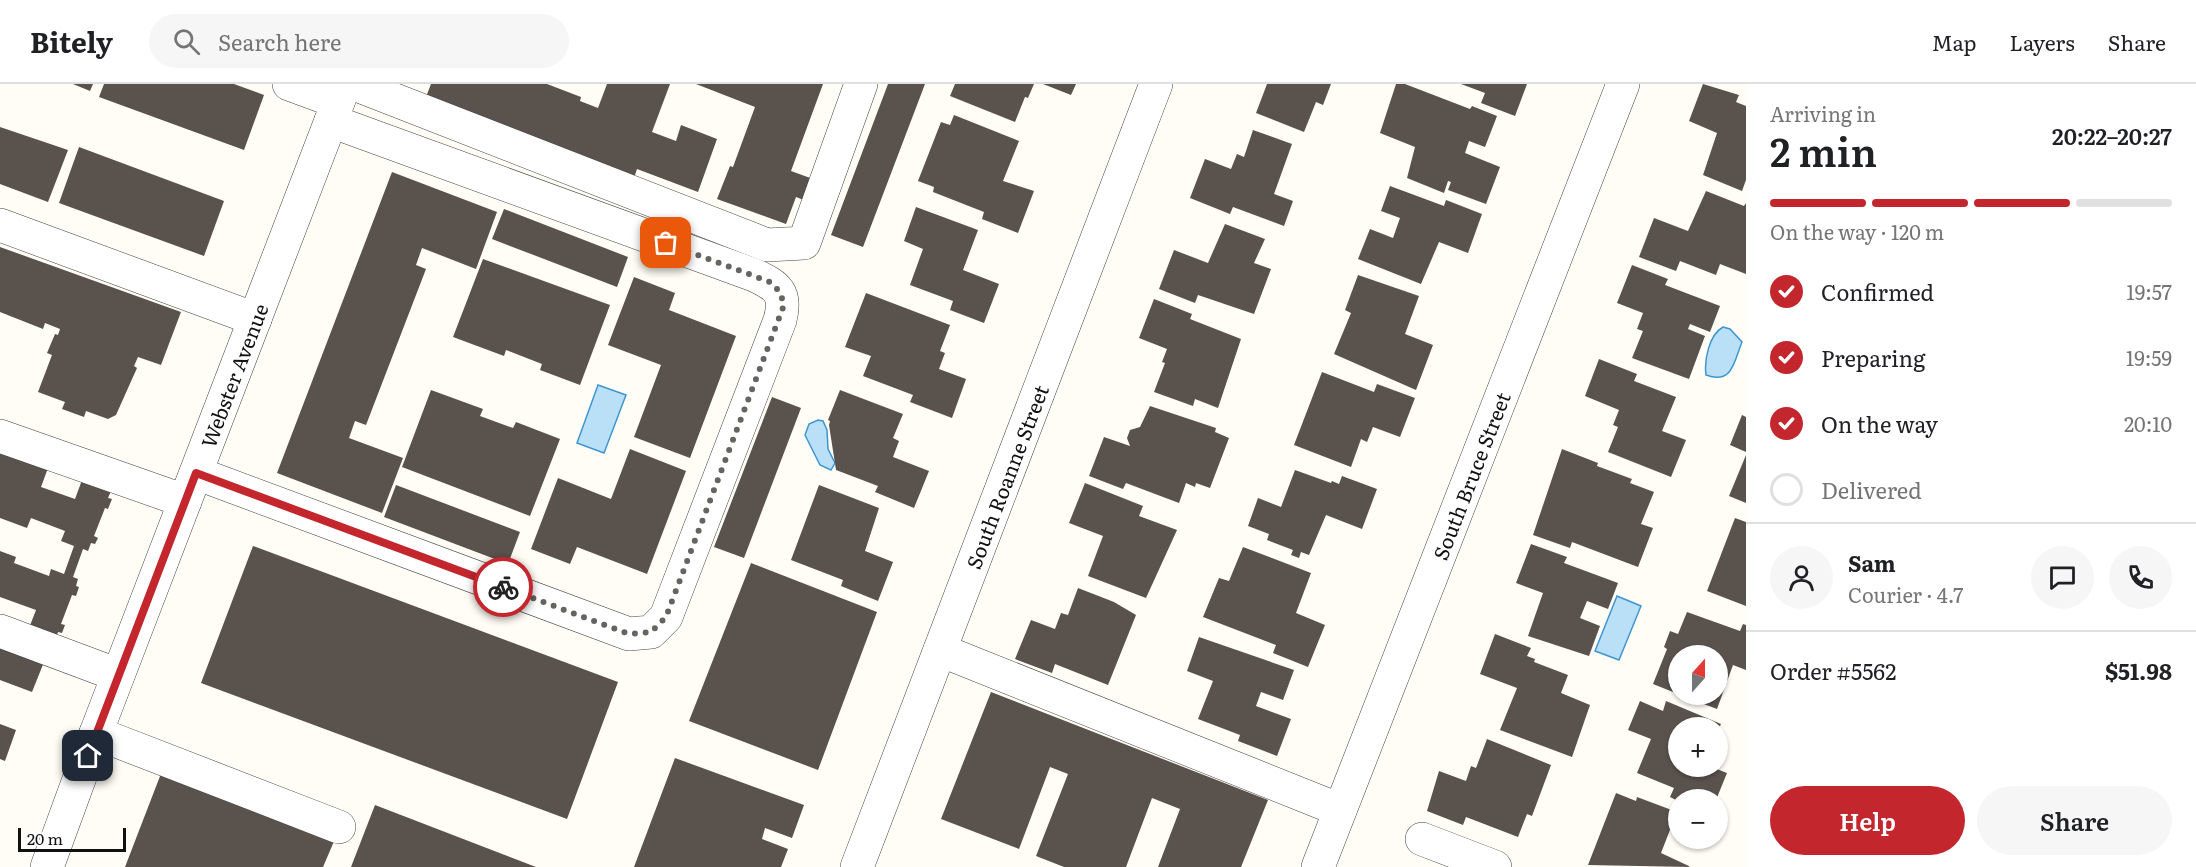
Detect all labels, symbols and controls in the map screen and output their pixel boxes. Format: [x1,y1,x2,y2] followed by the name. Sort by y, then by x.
[149,14,569,68] search box
[30,20,113,62] text: Bitely
[170,25,203,58] icon: search
[218,25,341,58] text: Search here
[1932,26,1977,57] text: Map
[2010,26,2075,57] text: Layers
[2108,26,2166,57] text: Share
[1770,98,1876,128] text: Arriving in
[2052,119,2172,152] text: 20:22–20:27
[1770,121,1877,179] text: 2 min
[1770,216,1944,246] text: On the way · 120 m
[640,217,691,268] pin
[649,226,682,259] icon: bag
[1770,275,1803,308] icon: check
[1821,275,1934,308] text: Confirmed
[2127,276,2172,306] text: 19:57
[192,299,275,452] street label: Webster Avenue
[1770,341,1803,374] icon: check
[1821,341,1925,374] text: Preparing
[2126,342,2172,372] text: 19:59
[957,380,1055,573] street label: South Roanne Street
[1424,387,1517,564] street label: South Bruce Street
[1770,407,1803,440] icon: check
[1821,407,1938,440] text: On the way
[2124,408,2172,438] text: 20:10
[1821,473,1922,506] text: Delivered
[1770,546,1833,609] button: person
[1848,546,1896,579] text: Sam
[2031,546,2094,609] button: chat
[2109,546,2172,609] button: phone
[473,557,533,617] courier
[487,571,520,604] icon: bike
[1848,579,1963,609] text: Courier · 4.7
[1668,645,1728,705] north arrow
[1668,645,1728,849] map controls
[1770,654,1896,687] text: Order #5562
[2105,654,2172,687] text: $51.98
[1668,717,1728,777] button: +
[62,730,113,781] pin
[71,739,104,772] icon: home
[1770,786,1965,855] button: Help
[1977,786,2172,855] button: Share
[1668,789,1728,849] button: −
[18,825,126,852] scale bar
[27,826,63,850] text: 20 m

